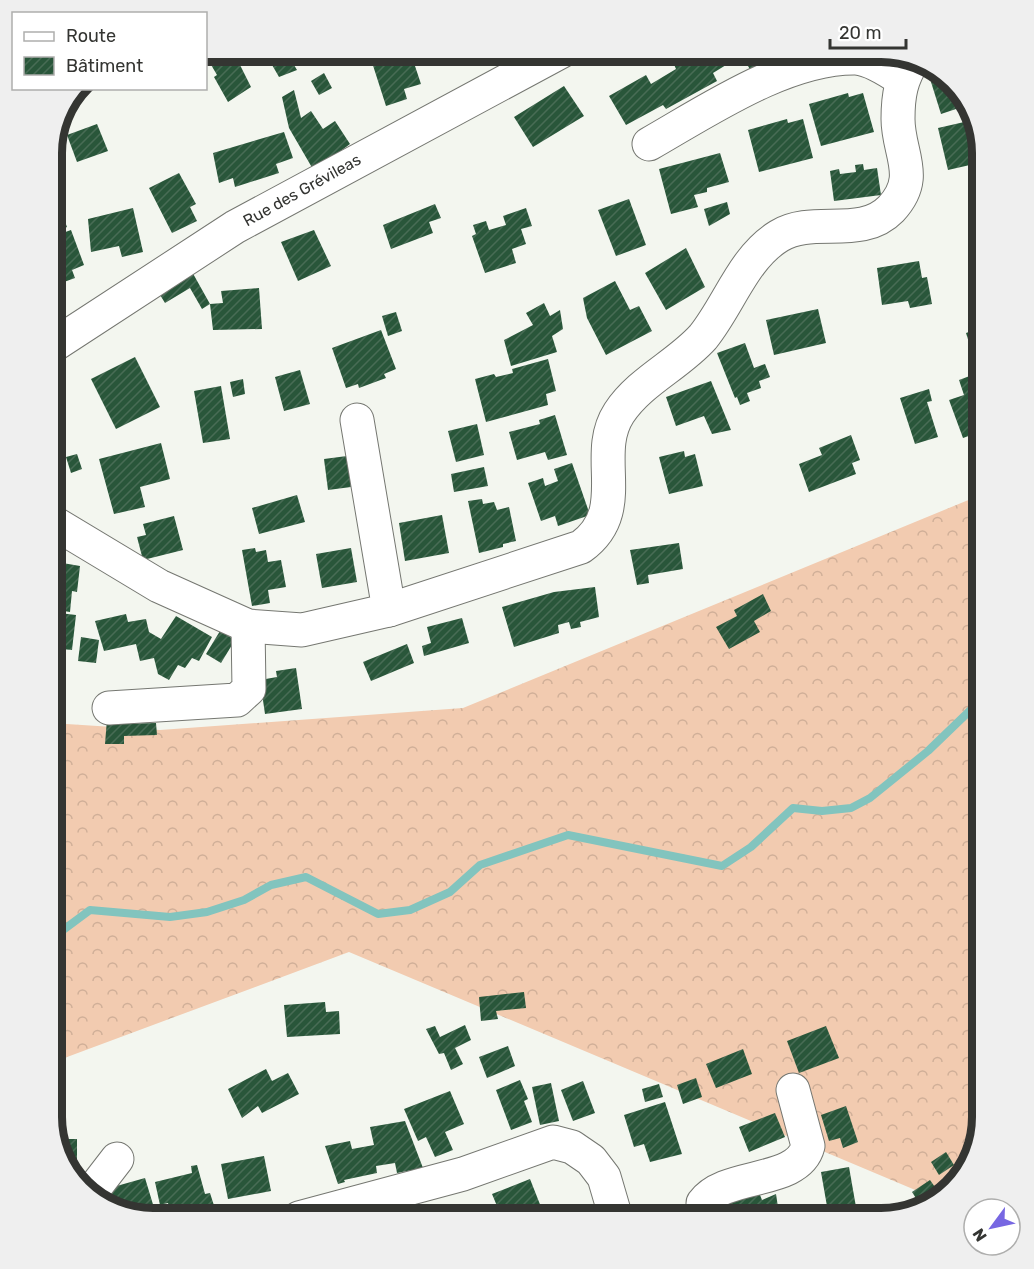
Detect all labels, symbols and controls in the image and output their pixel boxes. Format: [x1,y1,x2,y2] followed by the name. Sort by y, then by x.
[12,12,207,90] legend
[830,12,906,50] scale bar
[839,22,881,44] text: 20 m
[66,25,116,47] text: Route
[66,55,143,77] text: Bâtiment
[240,150,364,230] street label: Rue des Grévileas
[962,1197,1022,1257] north arrow
[969,1225,991,1245] text: N

